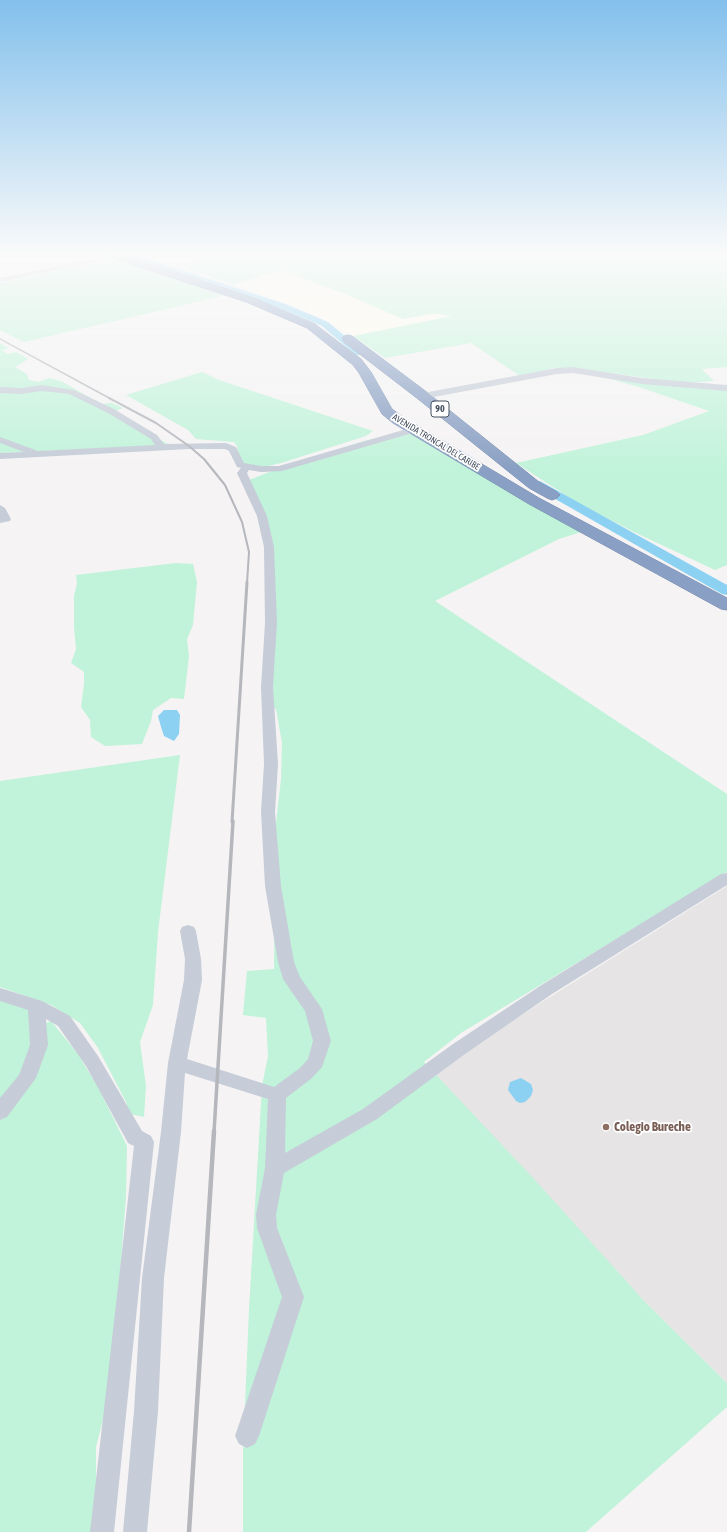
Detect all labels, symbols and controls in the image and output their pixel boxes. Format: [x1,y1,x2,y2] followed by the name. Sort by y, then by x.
[431,401,449,417] road number: 90
[390,412,482,472] street label: AVENIDA TRONCAL DEL CARIBE
[614,1119,691,1135] place label: Colegio Bureche
[601,1122,611,1132] marker: Colegio Bureche

